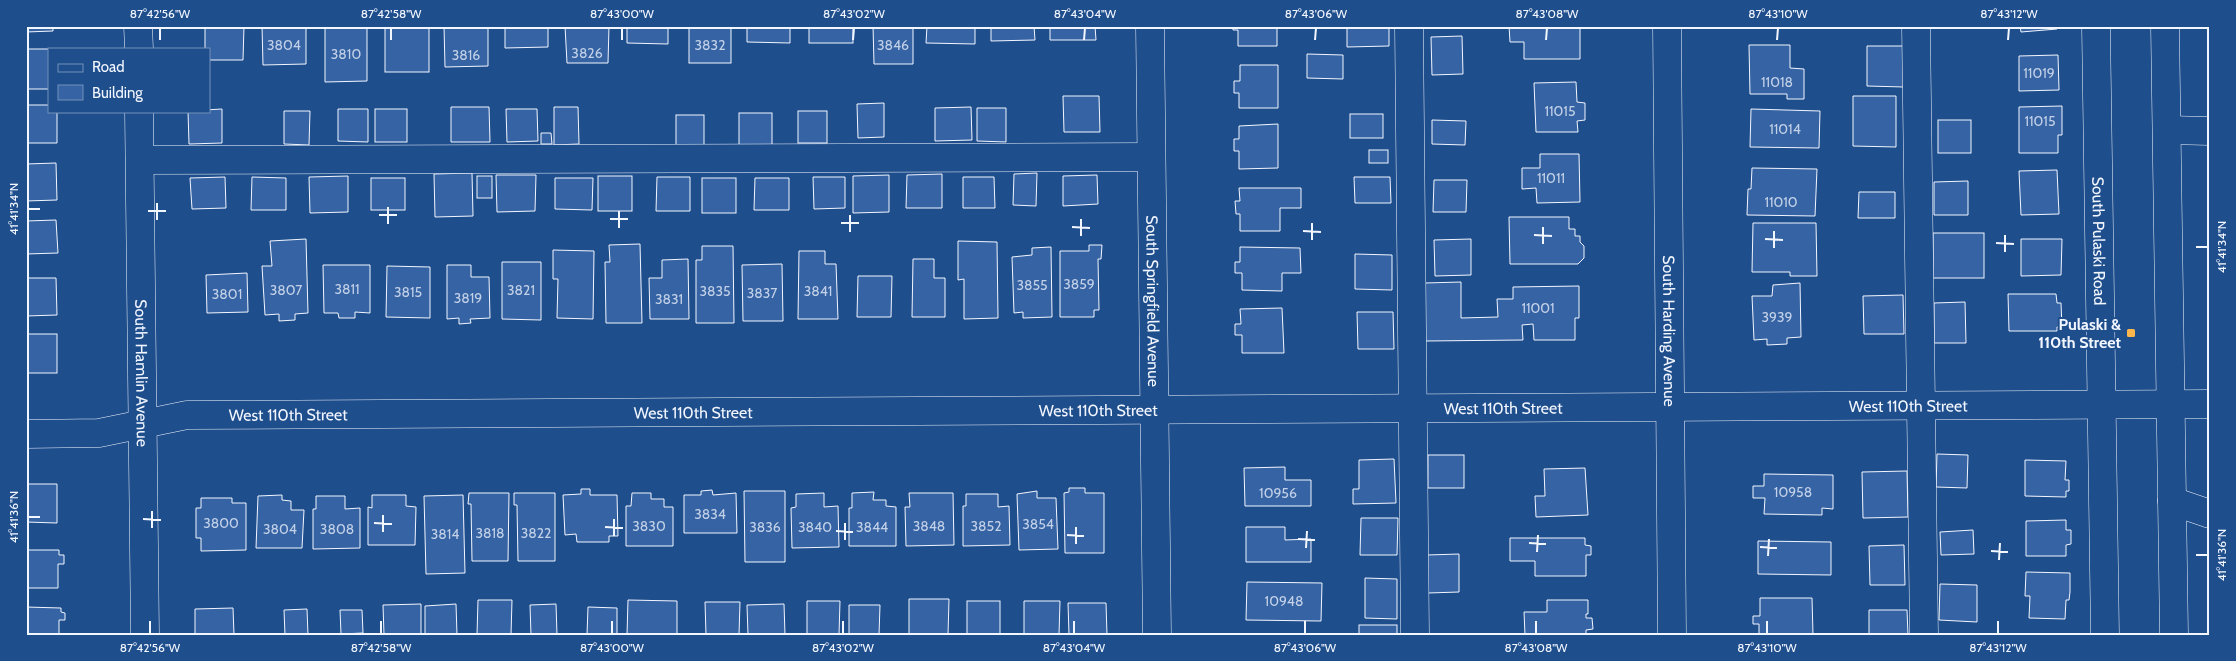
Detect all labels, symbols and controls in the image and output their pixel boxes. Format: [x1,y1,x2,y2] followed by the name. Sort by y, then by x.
[130,6,191,21] text: 87°42'56"W
[361,6,422,21] text: 87°42'58"W
[590,6,655,21] text: 87°43'00"W
[823,6,886,21] text: 87°43'02"W
[1054,6,1117,21] text: 87°43'04"W
[1285,6,1348,21] text: 87°43'06"W
[1516,6,1579,21] text: 87°43'08"W
[1748,6,1808,21] text: 87°43'10"W
[1980,6,2038,21] text: 87°43'12"W
[267,36,301,54] house number: 3804
[695,36,725,54] house number: 3832
[877,36,909,54] house number: 3846
[571,44,603,62] house number: 3826
[331,45,361,63] house number: 3810
[452,46,480,64] house number: 3816
[48,48,210,112] legend
[92,58,125,76] text: Road
[2023,64,2055,82] house number: 11019
[1761,73,1793,91] house number: 11018
[92,84,143,102] text: Building
[1544,102,1576,120] house number: 11015
[2024,112,2056,130] house number: 11015
[1769,120,1801,138] house number: 11014
[1537,169,1565,187] house number: 11011
[2089,176,2110,305] street label: South Pulaski Road
[6,183,21,235] text: 41°41'34"N
[1764,193,1798,211] house number: 11010
[1143,215,1164,387] street label: South Springfield Avenue
[2214,221,2229,273] text: 41°41'34"N
[1659,255,1680,407] street label: South Harding Avenue
[1063,275,1095,293] house number: 3859
[1016,276,1048,294] house number: 3855
[334,280,360,298] house number: 3811
[270,281,302,299] house number: 3807
[507,281,535,299] house number: 3821
[699,282,731,300] house number: 3835
[804,282,832,300] house number: 3841
[394,283,422,301] house number: 3815
[747,284,777,302] house number: 3837
[212,285,242,303] house number: 3801
[454,289,482,307] house number: 3819
[655,290,683,308] house number: 3831
[132,299,152,447] street label: South Hamlin Avenue
[1521,299,1555,317] house number: 11001
[1761,308,1793,326] house number: 3939
[2038,315,2121,352] place label: Pulaski & 110th Street
[2125,327,2137,339] marker: Pulaski & 110th Street
[1849,396,1968,415] street label: West 110th Street
[1444,398,1563,418] street label: West 110th Street
[1039,400,1158,420] street label: West 110th Street
[634,402,753,422] street label: West 110th Street
[229,405,348,424] street label: West 110th Street
[1774,483,1812,501] house number: 10958
[1259,484,1297,502] house number: 10956
[6,491,21,543] text: 41°41'36"N
[694,505,726,523] house number: 3834
[203,514,239,532] house number: 3800
[1022,515,1054,533] house number: 3854
[632,517,666,535] house number: 3830
[913,517,945,535] house number: 3848
[971,517,1001,535] house number: 3852
[749,518,781,536] house number: 3836
[798,518,832,536] house number: 3840
[856,518,888,536] house number: 3844
[263,520,297,538] house number: 3804
[320,520,354,538] house number: 3808
[475,524,505,542] house number: 3818
[521,524,551,542] house number: 3822
[431,525,459,543] house number: 3814
[2214,529,2229,581] text: 41°41'36"N
[1265,592,1303,610] house number: 10948
[120,640,181,655] text: 87°42'56"W
[351,640,412,655] text: 87°42'58"W
[580,640,645,655] text: 87°43'00"W
[812,640,875,655] text: 87°43'02"W
[1043,640,1106,655] text: 87°43'04"W
[1274,640,1337,655] text: 87°43'06"W
[1505,640,1568,655] text: 87°43'08"W
[1737,640,1797,655] text: 87°43'10"W
[1969,640,2027,655] text: 87°43'12"W

